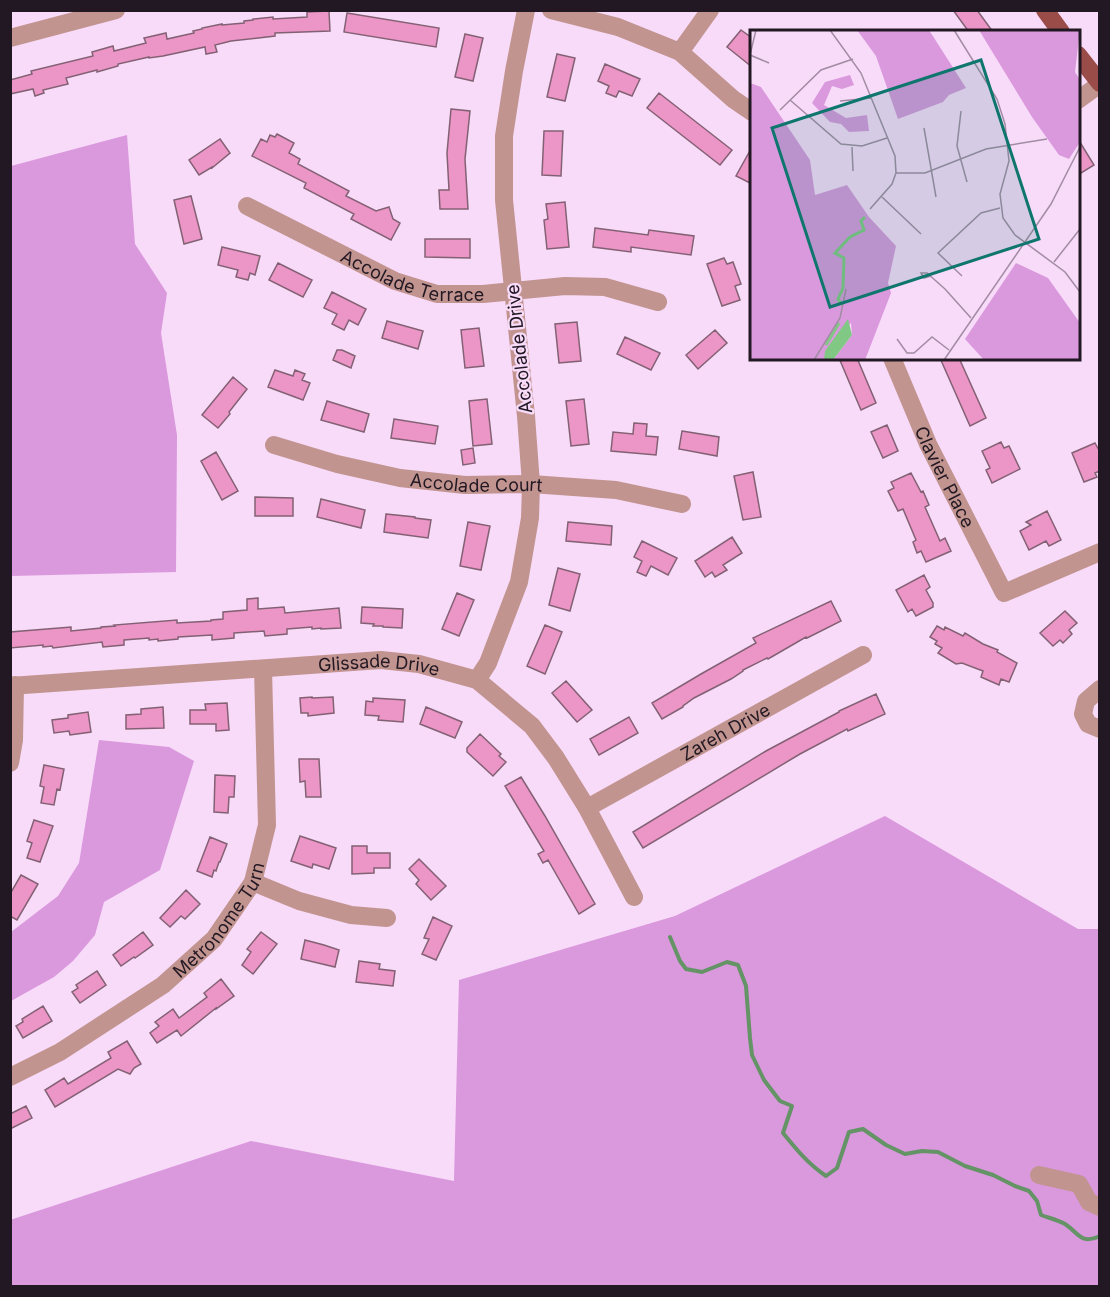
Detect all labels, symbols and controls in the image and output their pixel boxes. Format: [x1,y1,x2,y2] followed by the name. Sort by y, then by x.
[750,30,1080,360] inset map
[338,245,484,305] street label: Accolade Terrace
[502,284,536,414] street label: Accolade Drive
[911,423,979,531] street label: Clavier Place
[409,469,543,496] street label: Accolade Court
[317,649,442,680] street label: Glissade Drive
[677,698,773,765] street label: Zareh Drive
[168,860,268,982] street label: Metronome Turn

